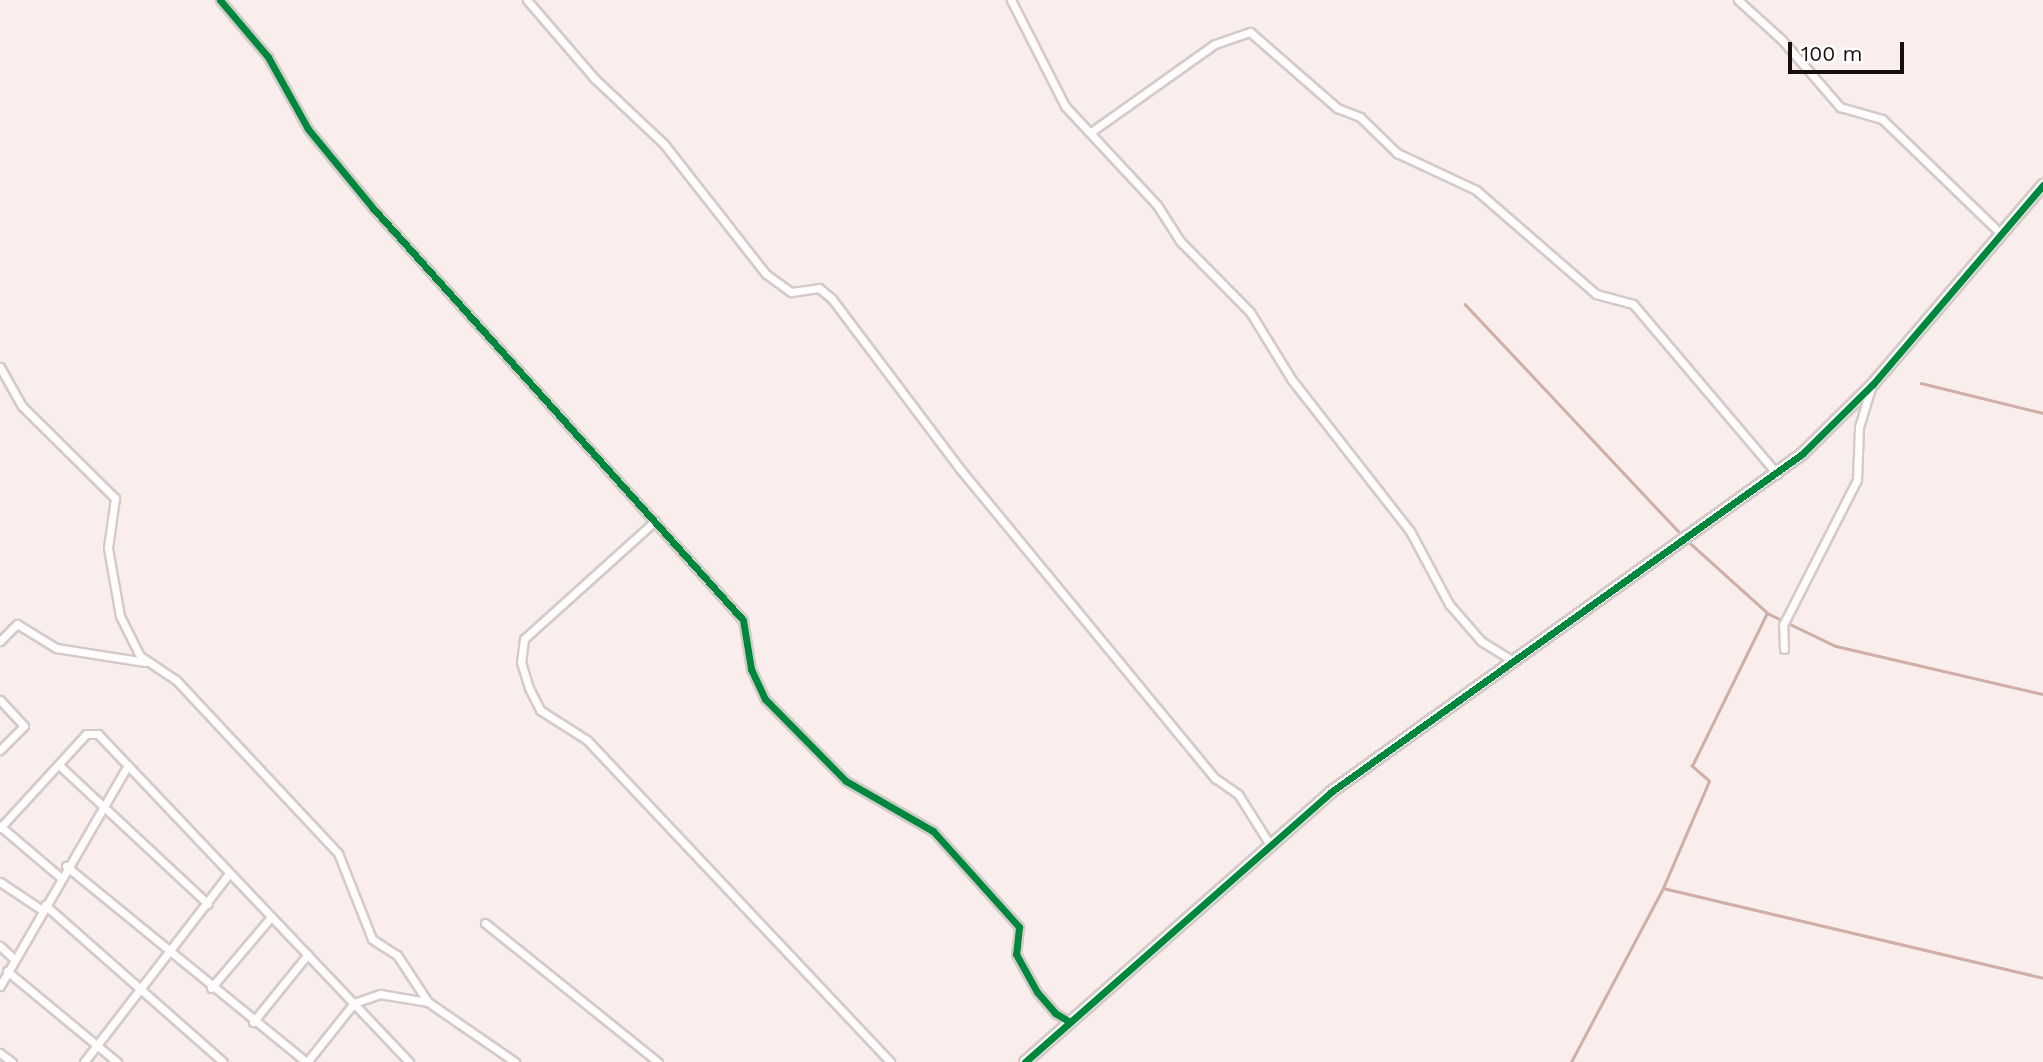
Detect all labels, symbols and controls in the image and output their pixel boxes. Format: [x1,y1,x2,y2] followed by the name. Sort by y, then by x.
[1791,28,1906,72] scale bar
[1801,41,1863,66] text: 100 m

